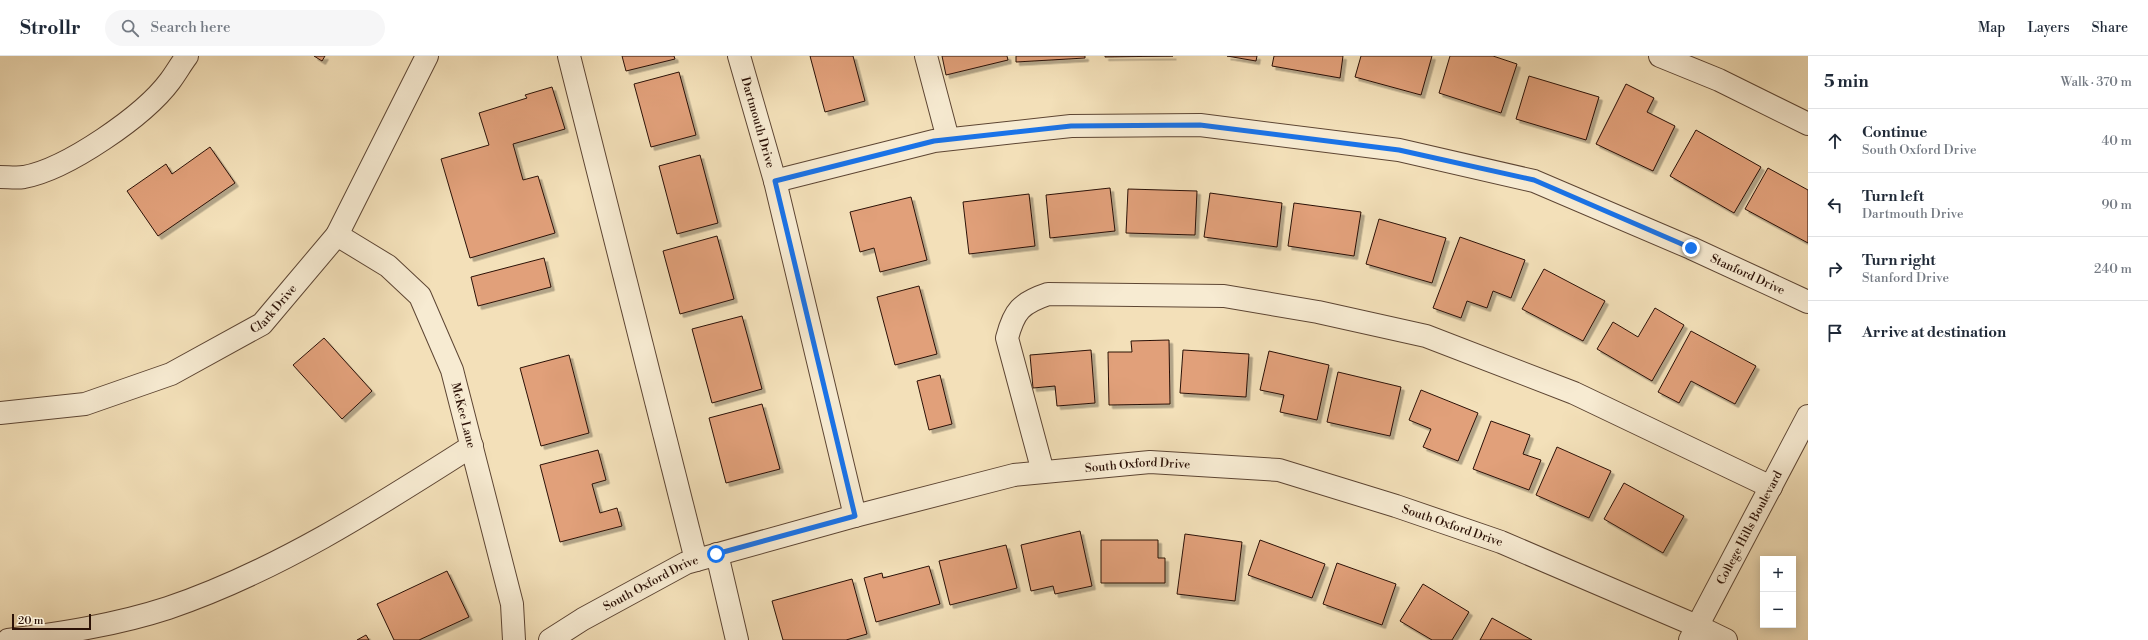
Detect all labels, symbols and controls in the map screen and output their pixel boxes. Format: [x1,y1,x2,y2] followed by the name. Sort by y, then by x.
[105,10,385,46] search box
[20,16,81,40] text: Strollr
[119,17,141,39] icon: search
[151,18,231,37] text: Search here
[1978,19,2005,37] text: Map
[2027,19,2070,37] text: Layers
[2092,19,2128,37] text: Share
[1824,71,1869,93] text: 5 min
[2060,74,2132,90] text: Walk · 370 m
[738,75,778,170] street label: Dartmouth Drive
[1862,123,1927,142] text: Continue
[1824,130,1846,152] icon: ahead
[2102,133,2132,149] text: 40 m
[1862,142,1977,158] text: South Oxford Drive
[1862,187,1924,206] text: Turn left
[1824,194,1846,216] icon: left
[2101,197,2132,213] text: 90 m
[1862,206,1964,222] text: Dartmouth Drive
[1682,239,1700,257] route end
[1708,251,1787,298] street label: Stanford Drive
[1862,251,1936,270] text: Turn right
[1824,258,1846,280] icon: right
[2094,261,2132,277] text: 240 m
[1862,270,1949,286] text: Stanford Drive
[247,281,300,337] street label: Clark Drive
[1824,322,1846,344] icon: arrive
[1862,323,2006,342] text: Arrive at destination
[448,381,479,450] street label: McKee Lane
[1084,454,1191,476] street label: South Oxford Drive
[1713,468,1785,587] street label: College Hills Boulevard
[1400,501,1505,550] street label: South Oxford Drive
[707,545,725,563] route start
[600,552,700,614] street label: South Oxford Drive
[1760,556,1796,628] map controls
[1760,556,1796,592] button: +
[1760,592,1796,628] button: −
[12,612,91,631] scale bar
[18,614,43,628] text: 20 m

